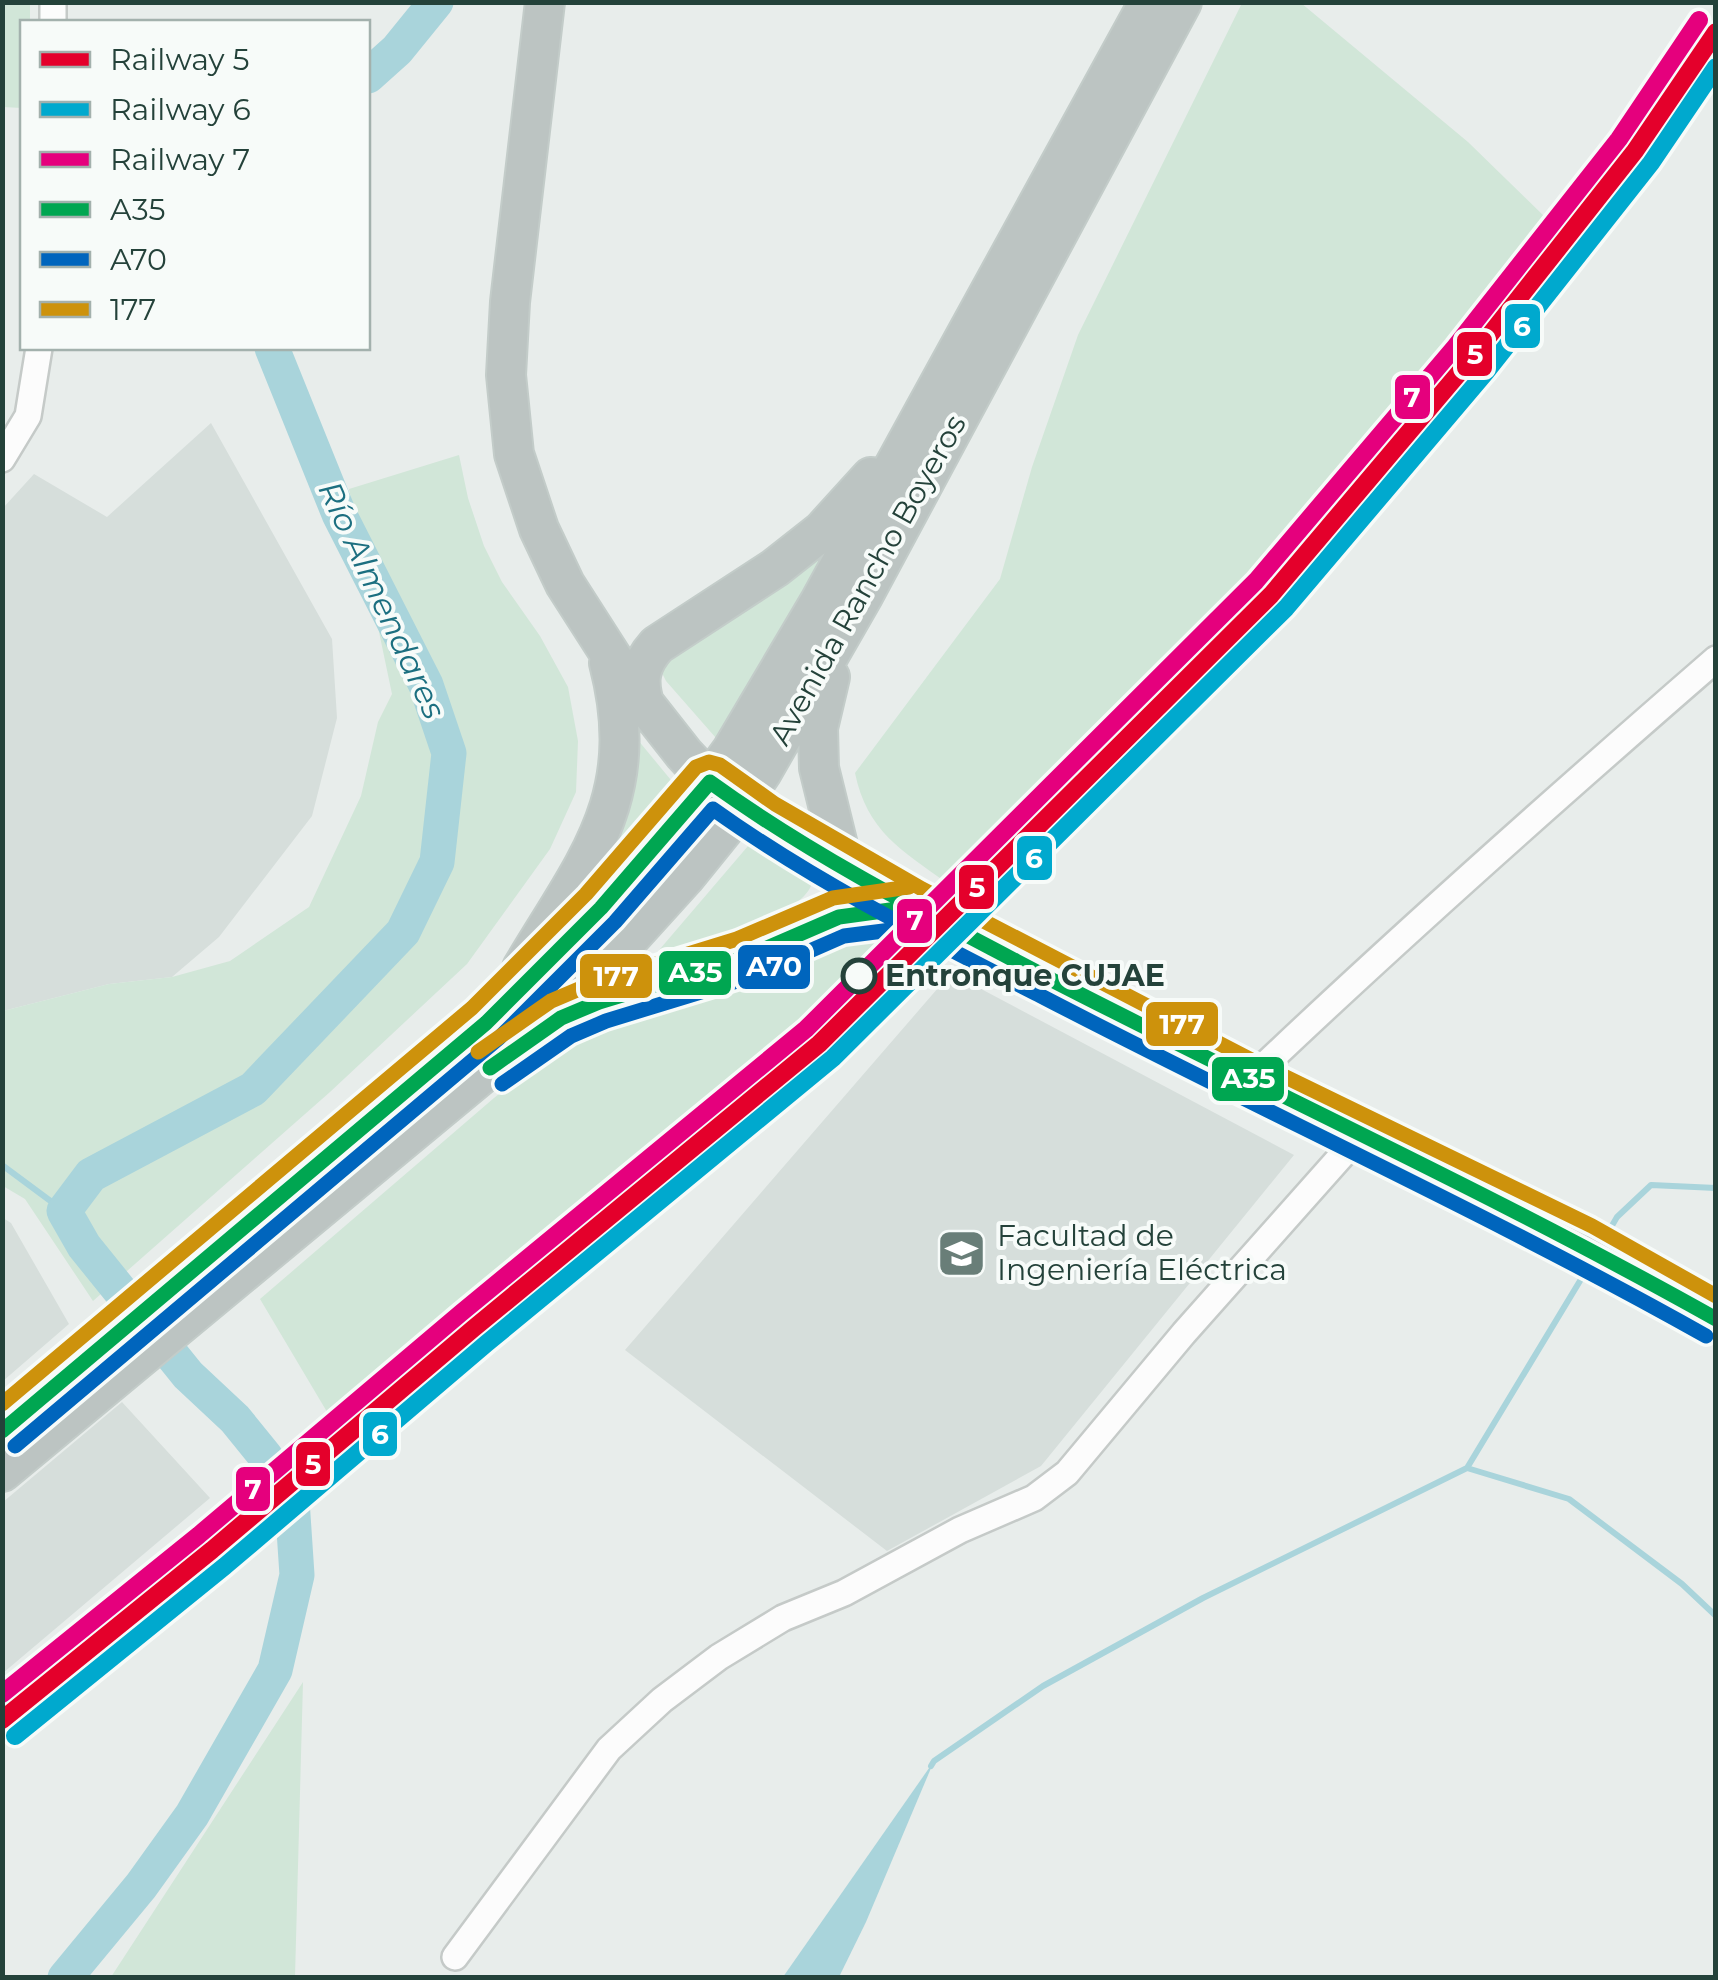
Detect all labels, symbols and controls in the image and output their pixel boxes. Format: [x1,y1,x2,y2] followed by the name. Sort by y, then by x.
[20,20,370,350] legend
[110,41,249,78] text: Railway 5
[110,91,251,128] text: Railway 6
[110,141,250,178] text: Railway 7
[110,191,165,228] text: A35
[110,241,167,278] text: A70
[110,291,156,328] text: 177
[1503,302,1542,350] line badge: 6
[1513,309,1531,343] text: 6
[1455,330,1494,378] line badge: 5
[1467,337,1483,371] text: 5
[1393,373,1432,421] line badge: 7
[1403,380,1421,414] text: 7
[761,408,974,751] street label: Avenida Rancho Boyeros
[310,475,455,725] water label: Río Almendares
[1015,834,1054,882] line badge: 6
[1025,841,1043,875] text: 6
[957,863,996,911] line badge: 5
[969,870,985,904] text: 5
[895,897,934,945] line badge: 7
[906,903,924,937] text: 7
[736,943,812,991] line badge: A70
[657,949,733,997] line badge: A35
[745,949,802,983] text: A70
[578,952,654,1000] line badge: 177
[667,955,722,989] text: A35
[885,957,1165,994] place label: Entronque CUJAE
[593,959,639,993] text: 177
[842,959,876,993] marker: Entronque CUJAE
[1144,1000,1220,1048] line badge: 177
[1159,1007,1205,1041] text: 177
[1210,1055,1286,1103] line badge: A35
[1220,1061,1275,1095] text: A35
[997,1217,1287,1288] place label: Facultad de Ingeniería Eléctrica
[936,1227,988,1279] school or university icon: Facultad de Ingeniería Eléctrica
[361,1410,399,1458] line badge: 6
[371,1417,389,1451] text: 6
[294,1440,332,1488] line badge: 5
[305,1447,321,1481] text: 5
[234,1465,272,1513] line badge: 7
[244,1472,262,1506] text: 7

